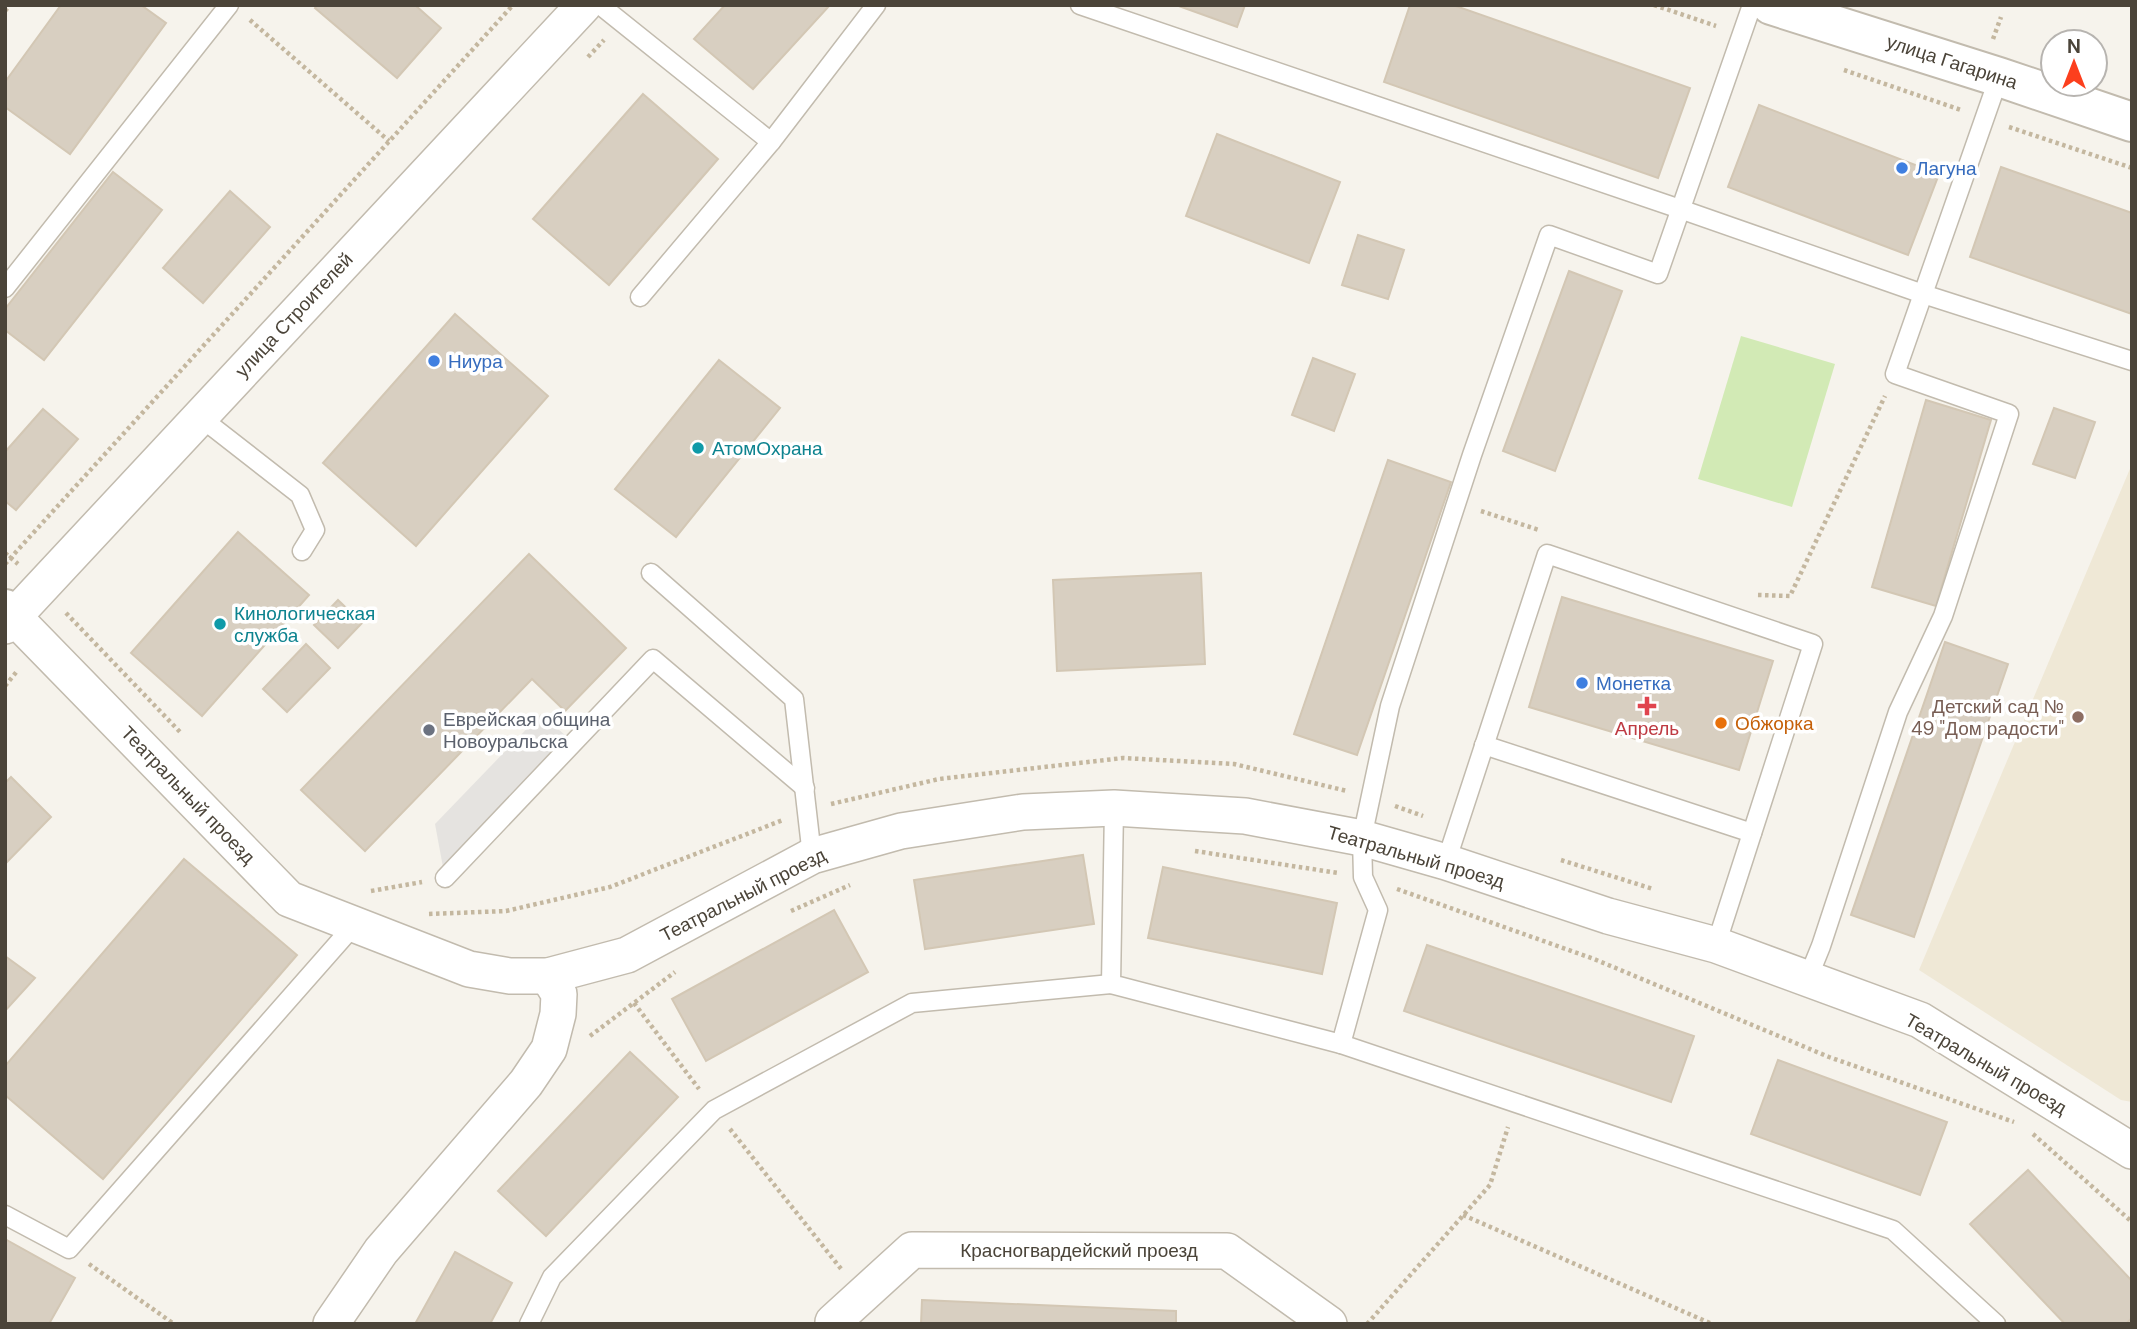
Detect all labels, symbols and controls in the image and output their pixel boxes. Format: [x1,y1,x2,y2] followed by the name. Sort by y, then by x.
[2039,28,2109,98] north arrow
[1883,29,2021,95] street label: улица Гагарина
[2067,34,2081,59] text: N
[1916,156,1977,181] place label: Лагуна
[1894,160,1910,176] marker: Лагуна
[230,247,358,383] street label: улица Строителей
[448,349,503,374] place label: Ниура
[426,353,442,369] marker: Ниура
[712,436,823,461] place label: АтомОхрана
[690,440,706,456] marker: АтомОхрана
[234,601,375,648] place label: Кинологическая служба
[212,616,228,632] marker: Кинологическая служба
[1596,671,1671,696] place label: Монетка
[1574,675,1590,691] marker: Монетка
[1911,694,2064,741] place label: Детский сад № 49 "Дом радости"
[1639,698,1655,714] marker: Апрель
[443,707,611,754] place label: Еврейская община Новоуральска
[2070,709,2086,725] marker: Детский сад № 49 "Дом радости"
[1735,711,1814,736] place label: Обжорка
[1713,715,1729,731] marker: Обжорка
[1615,716,1679,741] place label: Апрель
[115,721,261,869] street label: Театральный проезд
[421,722,437,738] marker: Еврейская община Новоуральска
[1325,820,1507,894] street label: Театральный проезд
[656,842,830,948] street label: Театральный проезд
[1901,1007,2071,1121] street label: Театральный проезд
[960,1238,1198,1263] street label: Красногвардейский проезд

